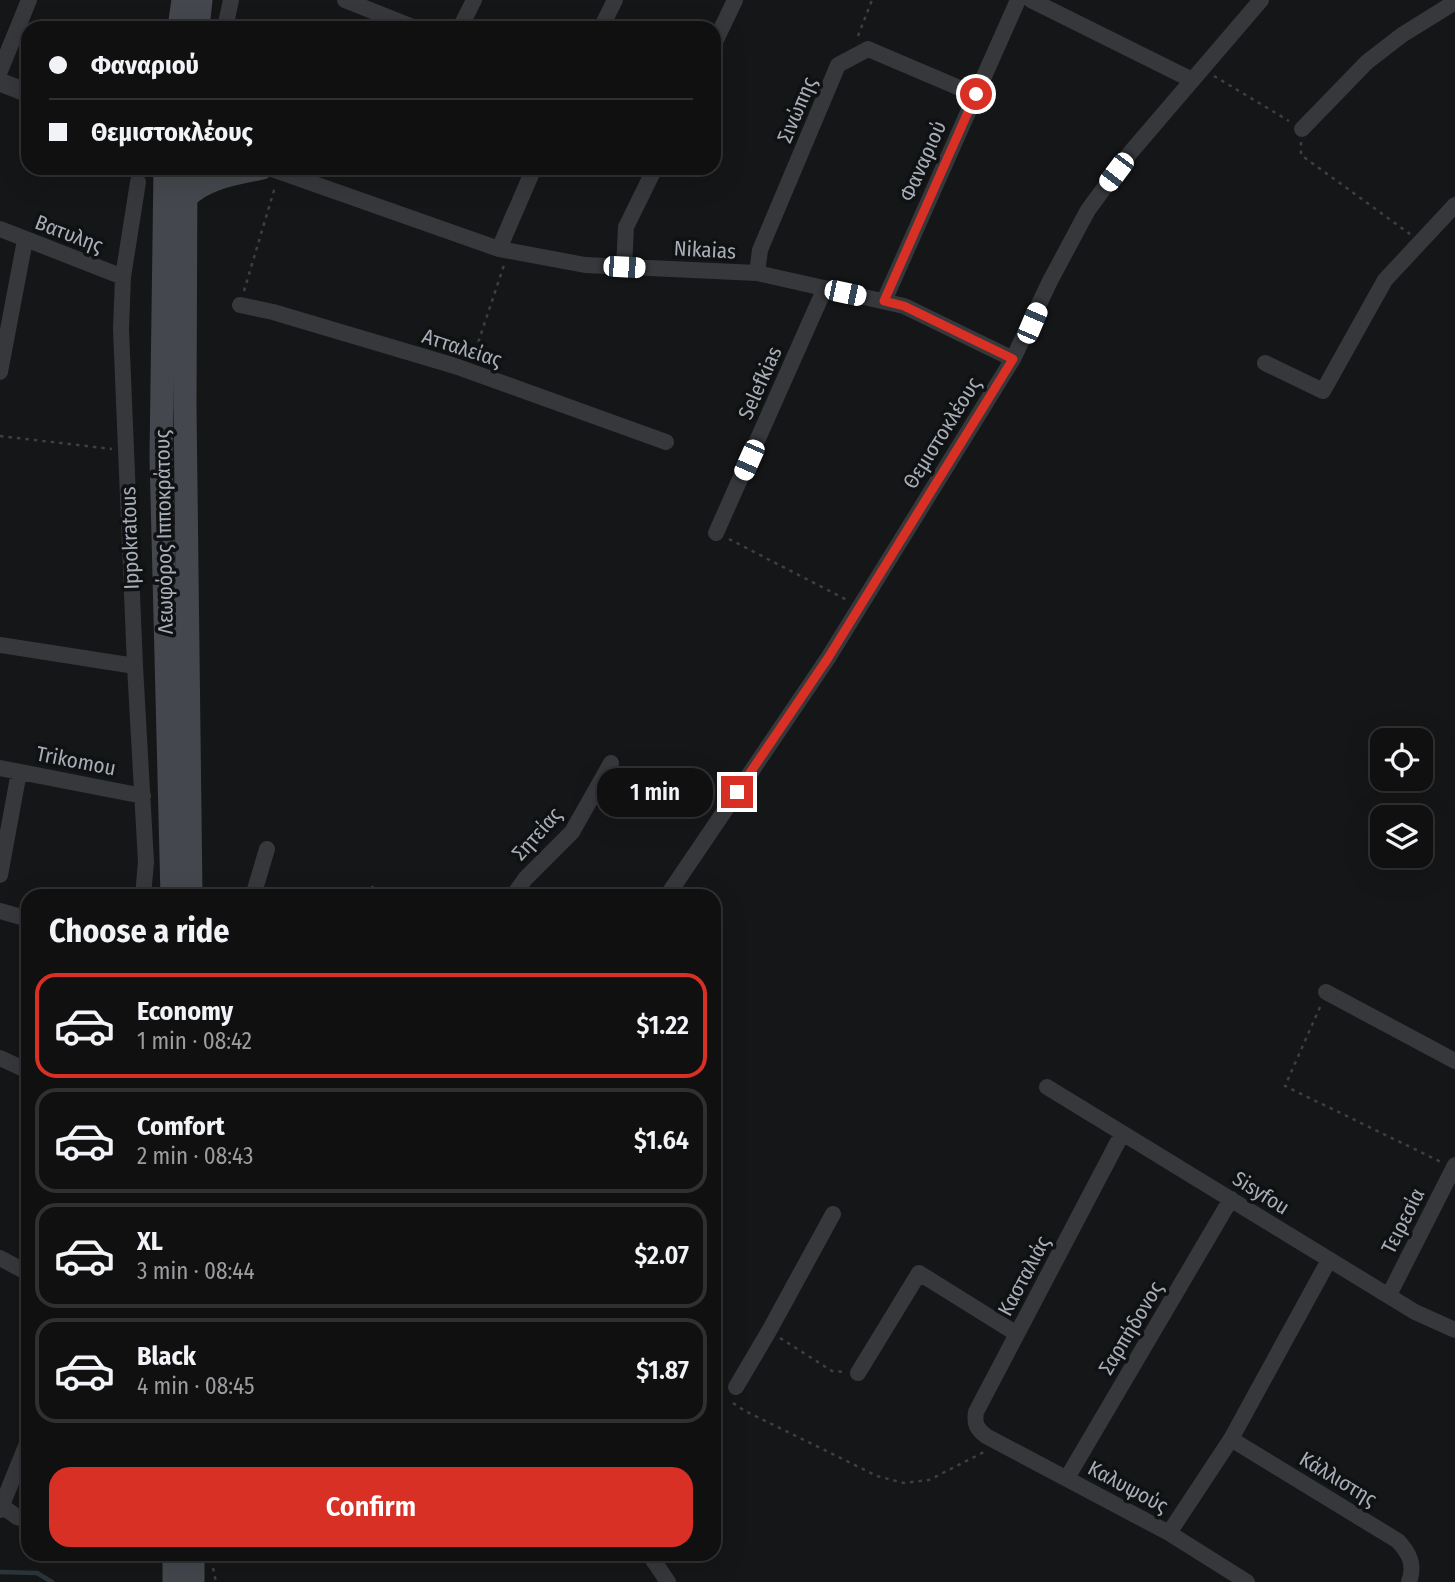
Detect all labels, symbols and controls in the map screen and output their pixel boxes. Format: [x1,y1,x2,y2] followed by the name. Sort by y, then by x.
[91,50,199,81] text: Φαναριού
[772,73,823,147] street label: Σινώπης
[960,78,992,110] route start
[91,117,253,148] text: Θεμιστοκλέους
[894,117,952,205] street label: Φαναριού
[1095,149,1138,195] car
[31,209,107,259] street label: Βατυλης
[673,235,737,265] street label: Nikaias
[603,255,646,279] car
[823,278,868,308] car
[1015,300,1050,346] car
[419,323,505,373] street label: Ατταλείας
[732,342,788,424] street label: Selefkias
[897,372,987,494] street label: Θεμιστοκλέους
[149,429,179,635] street label: Λεωφόρος Ιπποκράτους
[731,437,768,483] car
[115,486,145,590] street label: Ippokratous
[1370,728,1433,868] map controls
[1370,728,1433,791] button: locate
[34,741,118,781] street label: Trikomou
[597,768,712,816] callout: 1 min
[721,776,753,808] route end
[630,778,680,806] text: 1 min
[506,802,568,866] street label: Σητείας
[1370,805,1433,868] button: layers
[49,912,230,950] text: Choose a ride
[53,994,116,1057] icon: car
[137,996,233,1027] text: Economy
[636,1010,689,1041] text: $1.22
[137,1027,252,1055] text: 1 min · 08:42
[53,1109,116,1172] icon: car
[137,1111,225,1142] text: Comfort
[634,1125,689,1156] text: $1.64
[137,1142,253,1170] text: 2 min · 08:43
[1228,1166,1294,1220] street label: Sisyfou
[1376,1184,1430,1258] street label: Τειρεσία
[53,1224,116,1287] icon: car
[137,1226,163,1257] text: XL
[992,1231,1056,1320] street label: Κασταλιάς
[634,1240,689,1271] text: $2.07
[137,1257,255,1285] text: 3 min · 08:44
[1093,1276,1169,1379] street label: Σαρπήδονος
[53,1339,116,1402] icon: car
[137,1341,196,1372] text: Black
[636,1355,689,1386] text: $1.87
[137,1372,255,1400] text: 4 min · 08:45
[1295,1446,1382,1512] street label: Κάλλιστης
[1083,1455,1173,1519] street label: Καλυψούς
[49,1467,693,1547] button: Confirm

